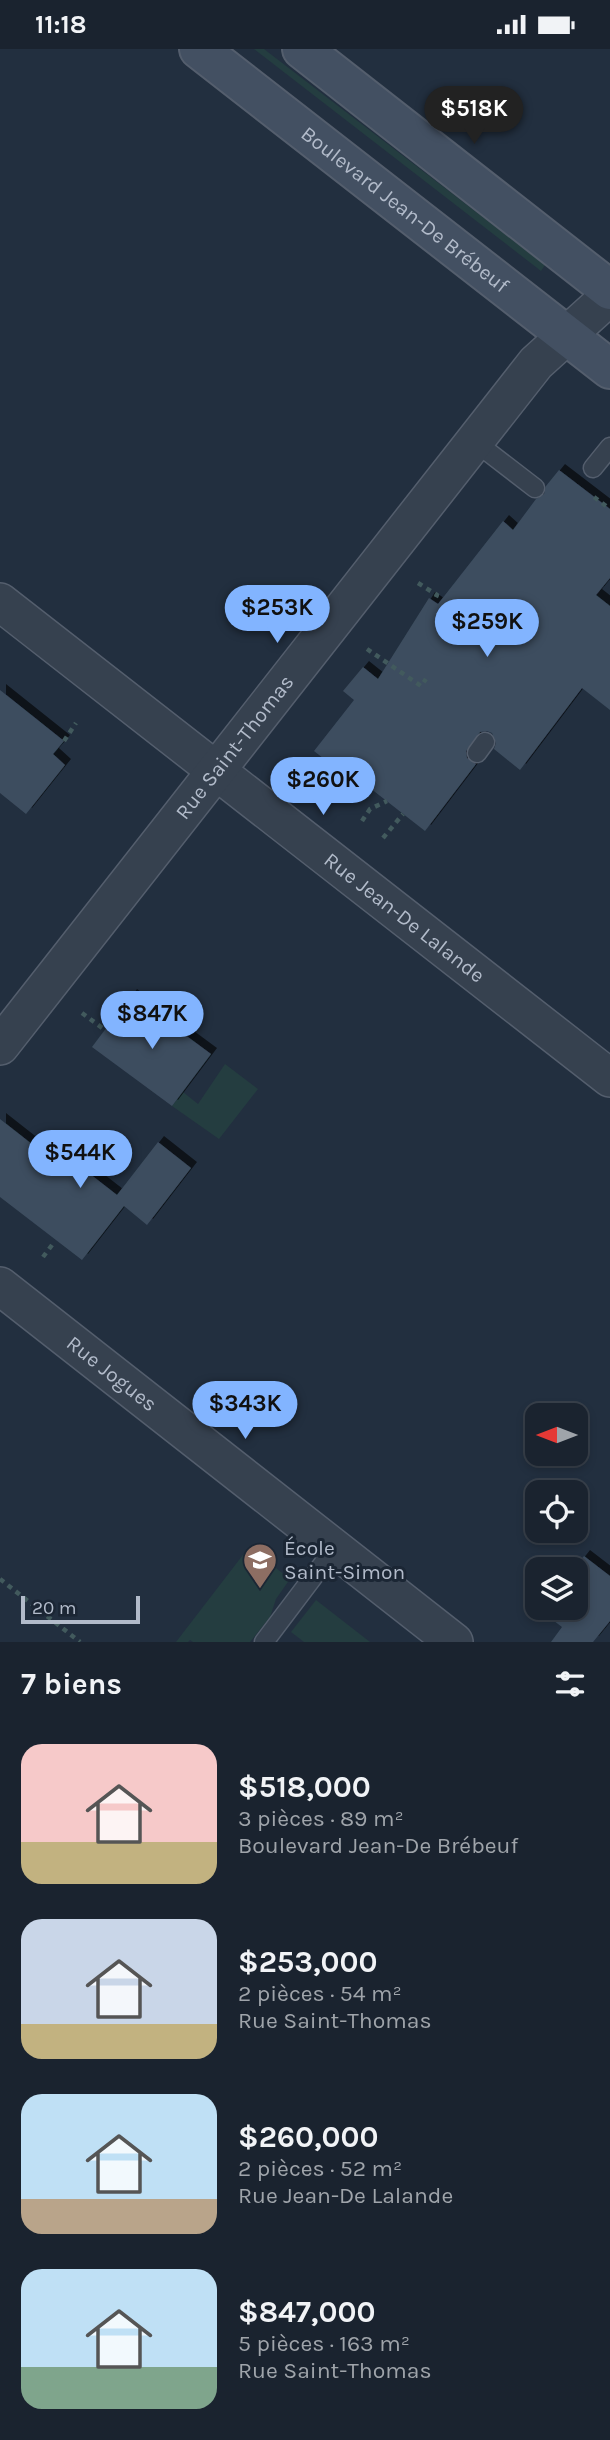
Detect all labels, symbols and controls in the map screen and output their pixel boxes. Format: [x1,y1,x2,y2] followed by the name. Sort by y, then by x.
[35,9,87,40] text: 11:18
[425,87,523,146] pin: $518K
[440,95,508,122] text: $518K
[296,121,514,298] street label: Boulevard Jean-De Brébeuf
[228,585,326,645] pin: $253K
[241,594,313,621] text: $253K
[438,599,536,659] pin: $259K
[451,608,523,635] text: $259K
[171,670,299,824] street label: Rue Saint-Thomas
[274,757,372,817] pin: $260K
[286,766,360,793] text: $260K
[320,848,489,988] street label: Rue Jean-De Lalande
[103,991,201,1051] pin: $847K
[117,1000,187,1027] text: $847K
[31,1131,129,1190] pin: $544K
[44,1139,116,1166] text: $544K
[62,1331,162,1416] street label: Rue Jogues
[196,1381,294,1441] pin: $343K
[208,1390,282,1417] text: $343K
[525,1403,588,1467] north arrow
[525,1403,588,1620] map controls
[525,1480,588,1543] button: locate
[284,1536,405,1584] place label: École Saint-Simon
[241,1541,279,1590] school or university icon: École Saint-Simon
[525,1557,588,1620] button: layers
[21,1593,140,1625] scale bar
[32,1597,77,1619] text: 20 m
[551,1665,589,1703] icon: filters
[21,1666,122,1702] text: 7 biens
[238,1769,371,1805] text: $518,000
[77,1772,161,1856] icon: home
[238,1805,404,1832] text: 3 pièces · 89 m²
[238,1832,518,1859] text: Boulevard Jean-De Brébeuf
[238,1944,377,1980] text: $253,000
[77,1947,161,2031] icon: home
[238,1980,402,2007] text: 2 pièces · 54 m²
[238,2007,431,2034] text: Rue Saint-Thomas
[238,2119,379,2155] text: $260,000
[77,2122,161,2206] icon: home
[238,2155,402,2182] text: 2 pièces · 52 m²
[238,2182,453,2209] text: Rue Jean-De Lalande
[238,2294,375,2330] text: $847,000
[77,2297,161,2381] icon: home
[238,2330,410,2357] text: 5 pièces · 163 m²
[238,2357,431,2384] text: Rue Saint-Thomas

